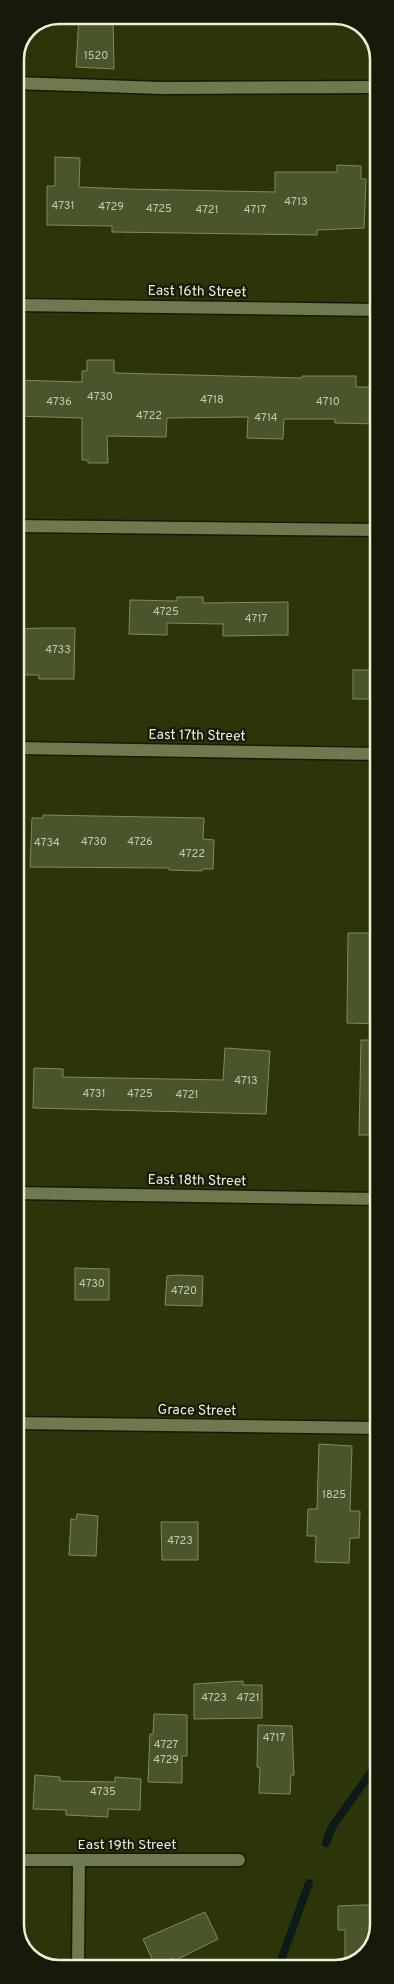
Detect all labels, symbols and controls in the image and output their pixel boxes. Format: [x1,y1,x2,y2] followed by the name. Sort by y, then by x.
[84,49,108,63] house number: 1520
[284,195,308,209] house number: 4713
[51,199,75,213] house number: 4731
[98,200,124,214] house number: 4729
[146,202,172,216] house number: 4725
[195,203,219,217] house number: 4721
[244,203,266,217] house number: 4717
[147,283,247,301] street label: East 16th Street
[87,390,113,404] house number: 4730
[200,393,224,407] house number: 4718
[46,395,72,409] house number: 4736
[316,395,340,409] house number: 4710
[136,409,162,423] house number: 4722
[254,411,278,425] house number: 4714
[153,605,179,619] house number: 4725
[245,612,267,626] house number: 4717
[45,643,71,657] house number: 4733
[148,727,246,745] street label: East 17th Street
[81,835,107,849] house number: 4730
[127,835,153,849] house number: 4726
[34,836,60,850] house number: 4734
[179,847,205,861] house number: 4722
[234,1074,258,1088] house number: 4713
[82,1087,106,1101] house number: 4731
[127,1087,153,1101] house number: 4725
[175,1088,199,1102] house number: 4721
[147,1172,247,1190] street label: East 18th Street
[79,1277,105,1291] house number: 4730
[171,1284,197,1298] house number: 4720
[157,1402,237,1420] street label: Grace Street
[322,1488,346,1502] house number: 1825
[167,1534,193,1548] house number: 4723
[201,1691,227,1705] house number: 4723
[236,1691,260,1705] house number: 4721
[263,1731,285,1745] house number: 4717
[154,1738,179,1752] house number: 4727
[153,1753,179,1767] house number: 4729
[90,1785,116,1799] house number: 4735
[78,1837,177,1854] street label: East 19th Street

